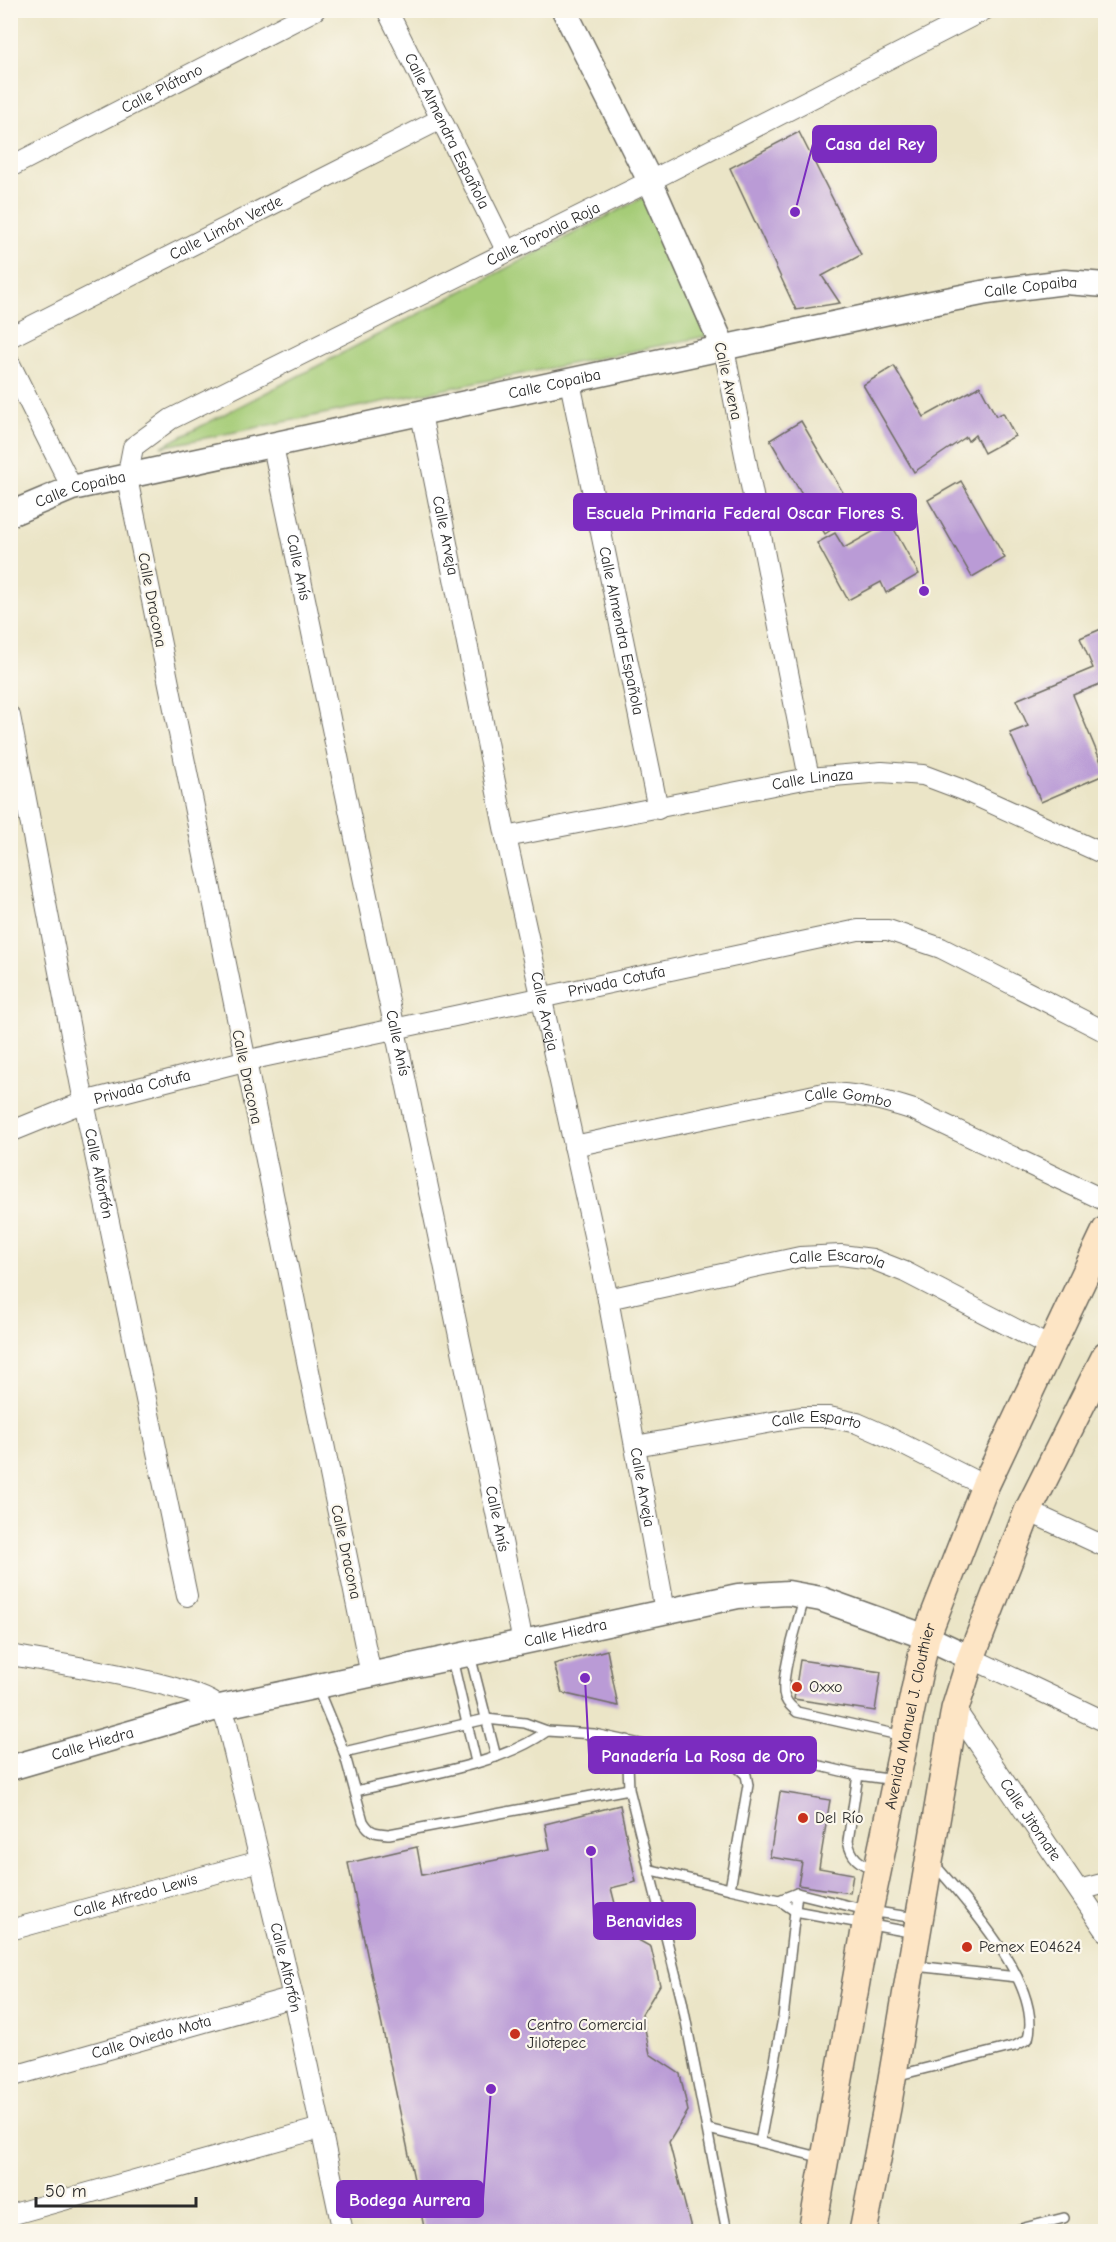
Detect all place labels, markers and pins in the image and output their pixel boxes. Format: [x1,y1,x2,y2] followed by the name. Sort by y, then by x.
[813,126,936,162] callout: Casa del Rey
[574,494,916,530] callout: Escuela Primaria Federal Oscar Flores S.
[809,1678,843,1696] place label: Oxxo
[790,1680,804,1694] marker: Oxxo
[589,1737,816,1773] callout: Panadería La Rosa de Oro
[815,1809,864,1827] place label: Del Río
[796,1811,810,1825] marker: Del Río
[594,1903,695,1939] callout: Benavides
[979,1938,1081,1956] place label: Pemex E04624
[960,1940,974,1954] marker: Pemex E04624
[527,2016,647,2052] place label: Centro Comercial Jilotepec
[508,2027,522,2041] marker: Centro Comercial Jilotepec
[337,2181,483,2217] callout: Bodega Aurrera

